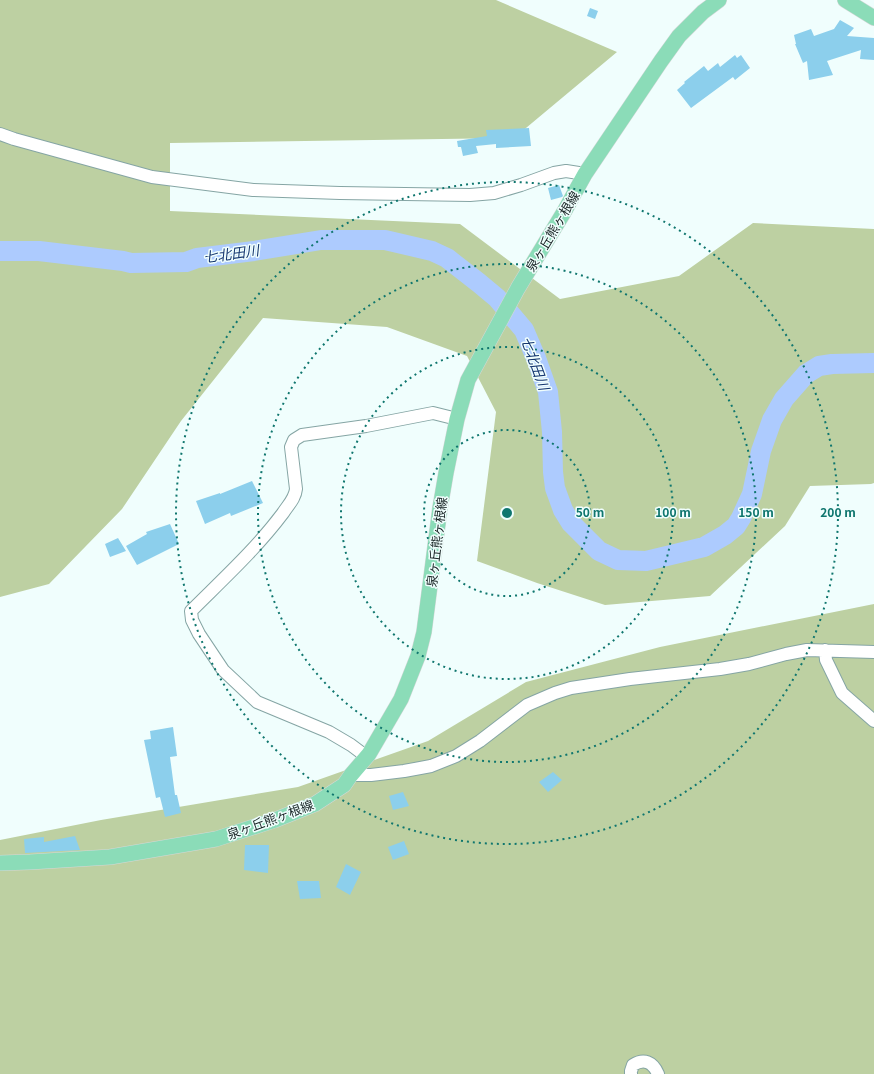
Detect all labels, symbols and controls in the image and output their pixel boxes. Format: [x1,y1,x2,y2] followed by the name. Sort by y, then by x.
[520,187,584,275] street label: 泉ヶ丘熊ヶ根線
[202,239,262,267] water label: 七北田川
[517,333,556,395] water label: 七北田川
[421,496,451,588] street label: 泉ヶ丘熊ヶ根線
[576,503,604,520] text: 50 m
[655,503,691,520] text: 100 m
[738,503,774,520] text: 150 m
[820,503,856,520] text: 200 m
[500,506,514,520] centre of rings
[224,795,316,843] street label: 泉ヶ丘熊ヶ根線

